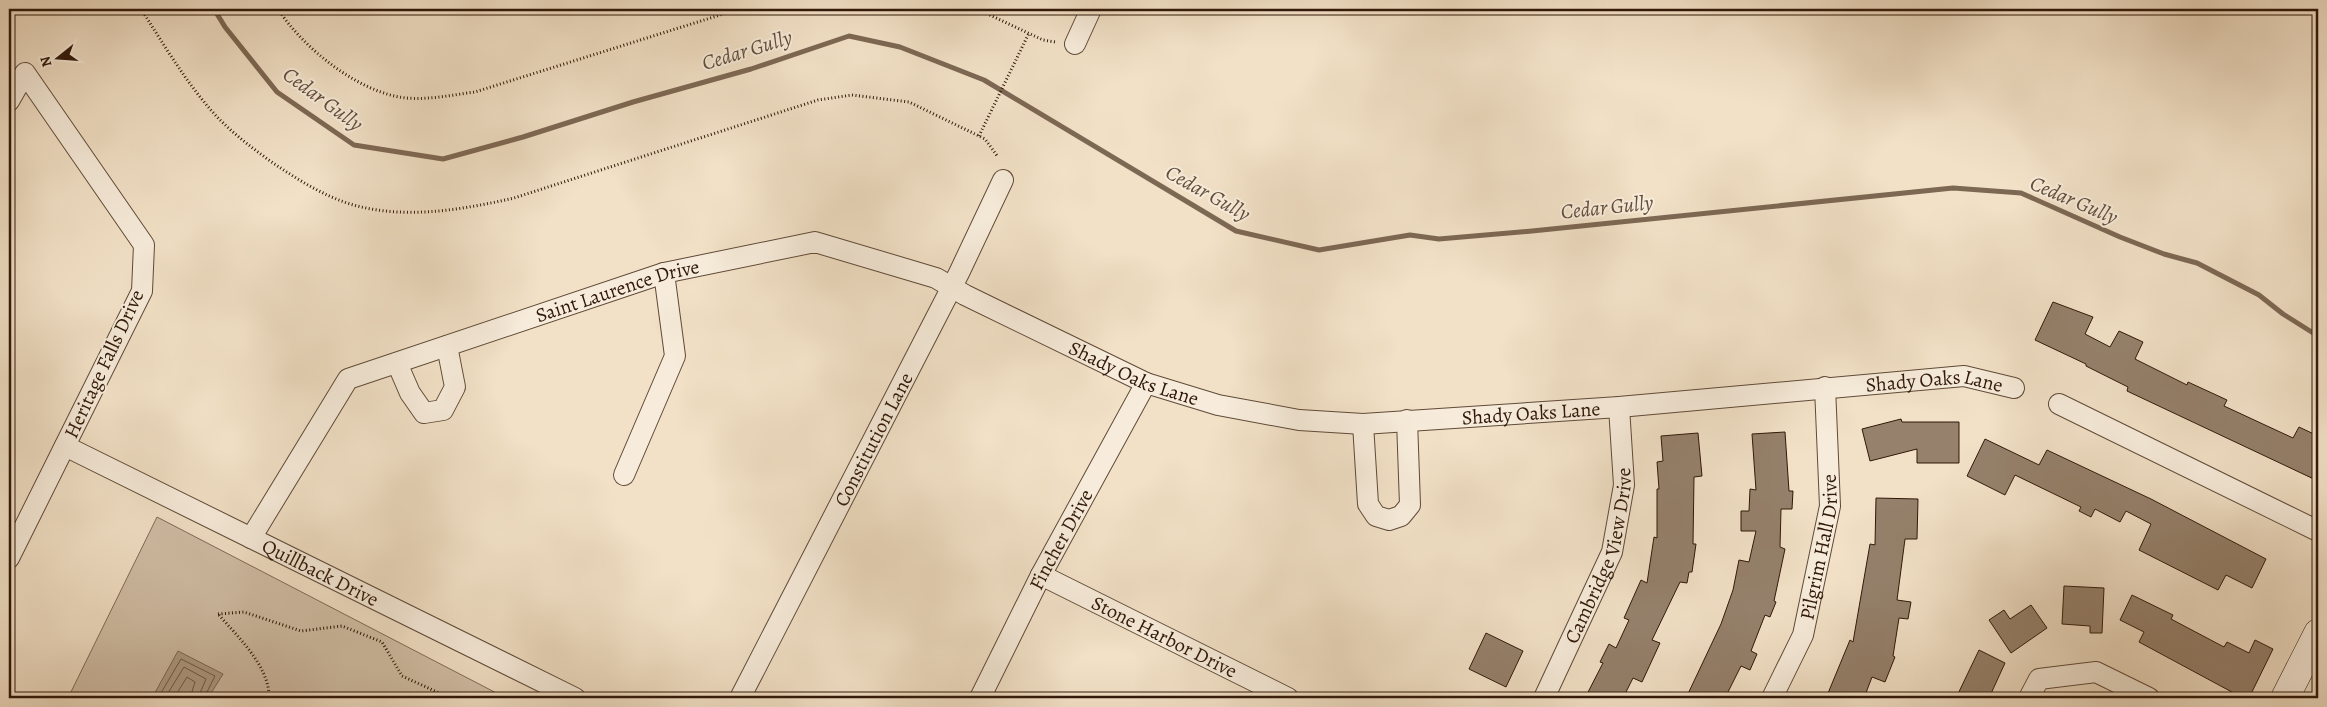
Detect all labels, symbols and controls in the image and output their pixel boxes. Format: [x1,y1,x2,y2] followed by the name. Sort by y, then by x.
[698,23,796,77] water label: Cedar Gully
[32,32,82,82] north arrow
[35,54,57,69] text: N
[277,60,369,138] water label: Cedar Gully
[1161,158,1255,228] water label: Cedar Gully
[2026,169,2122,231] water label: Cedar Gully
[1559,188,1655,226] water label: Cedar Gully
[532,253,702,329] street label: Saint Laurence Drive
[58,285,150,443] street label: Heritage Falls Drive
[1064,334,1202,412] street label: Shady Oaks Lane
[1864,363,2006,398] street label: Shady Oaks Lane
[828,368,919,511] street label: Constitution Lane
[1461,395,1601,431] street label: Shady Oaks Lane
[1558,467,1638,648] street label: Cambridge View Drive
[1793,473,1843,622] street label: Pilgrim Hall Drive
[1022,484,1099,594] street label: Fincher Drive
[258,532,383,613] street label: Quillback Drive
[1087,589,1242,684] street label: Stone Harbor Drive

